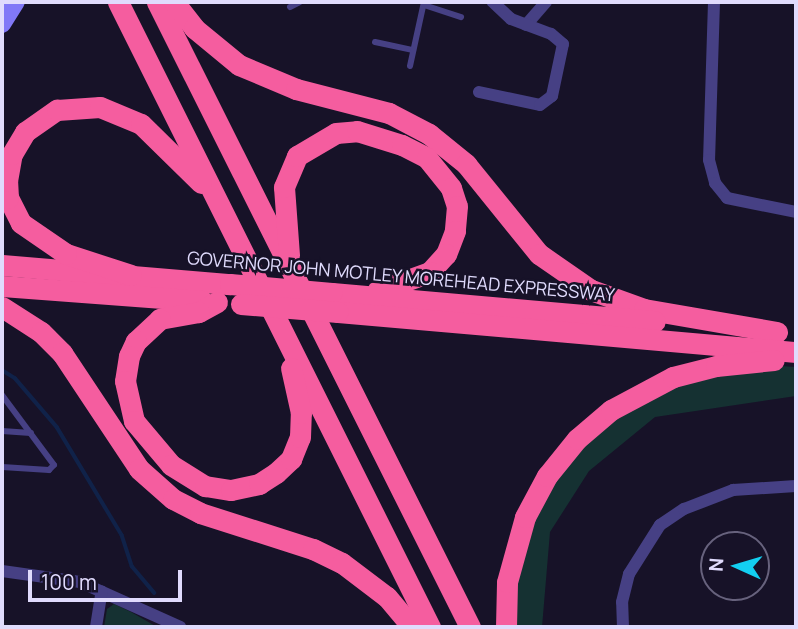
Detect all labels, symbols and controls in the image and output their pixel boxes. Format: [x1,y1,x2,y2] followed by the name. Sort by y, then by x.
[186,247,616,305] street label: GOVERNOR JOHN MOTLEY MOREHEAD EXPRESSWAY
[700,531,770,601] north arrow
[32,556,186,600] scale bar
[703,557,729,572] text: N
[41,568,97,596] text: 100 m

